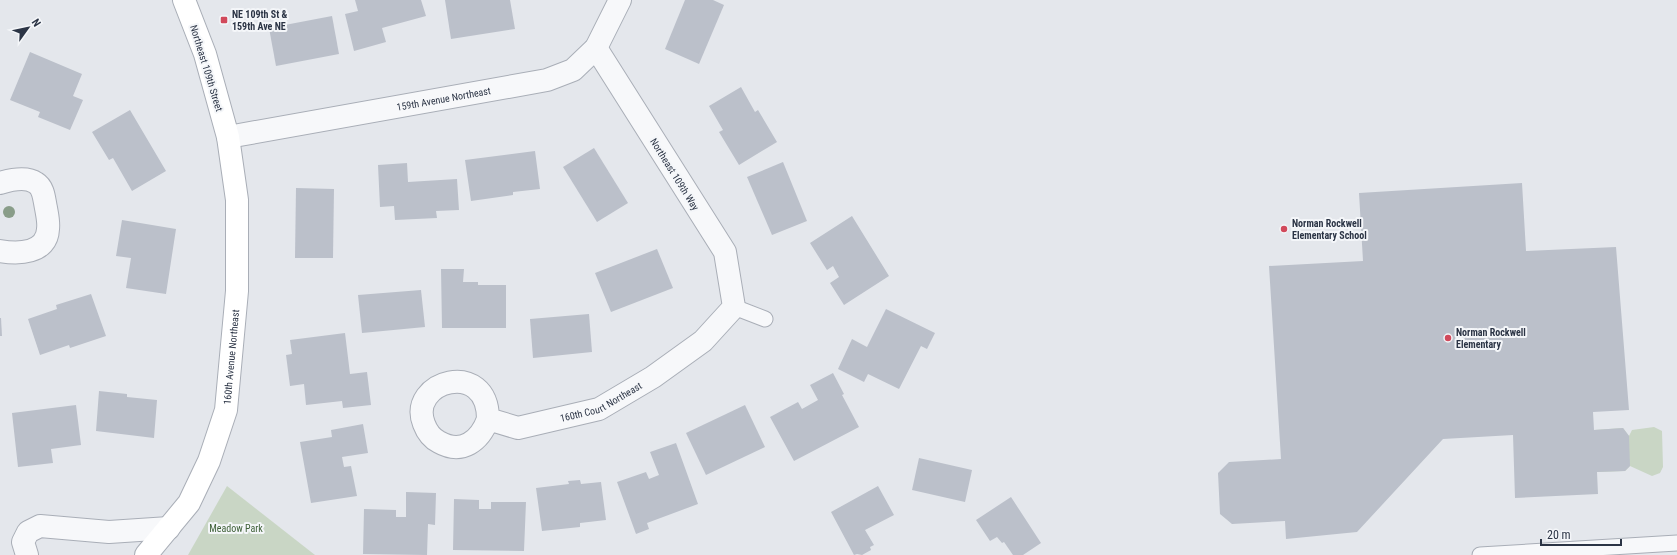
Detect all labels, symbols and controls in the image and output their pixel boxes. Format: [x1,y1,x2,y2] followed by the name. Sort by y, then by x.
[8,8,48,48] north arrow
[232,9,288,32] place label: NE 109th St & 159th Ave NE
[219,15,229,25] marker: NE 109th St & 159th Ave NE
[29,16,43,29] text: N
[188,24,225,113] street label: Northeast 109th Street
[396,85,492,113] street label: 159th Avenue Northeast
[648,136,701,212] street label: Northeast 109th Way
[1292,218,1367,241] place label: Norman Rockwell Elementary School
[1279,224,1289,234] marker: Norman Rockwell Elementary School
[222,309,241,405] street label: 160th Avenue Northeast
[1456,327,1526,350] place label: Norman Rockwell Elementary
[1443,333,1453,343] marker: Norman Rockwell Elementary
[559,380,644,424] street label: 160th Court Northeast
[1541,521,1621,547] scale bar
[209,523,263,534] park label: Meadow Park
[1547,528,1571,542] text: 20 m

